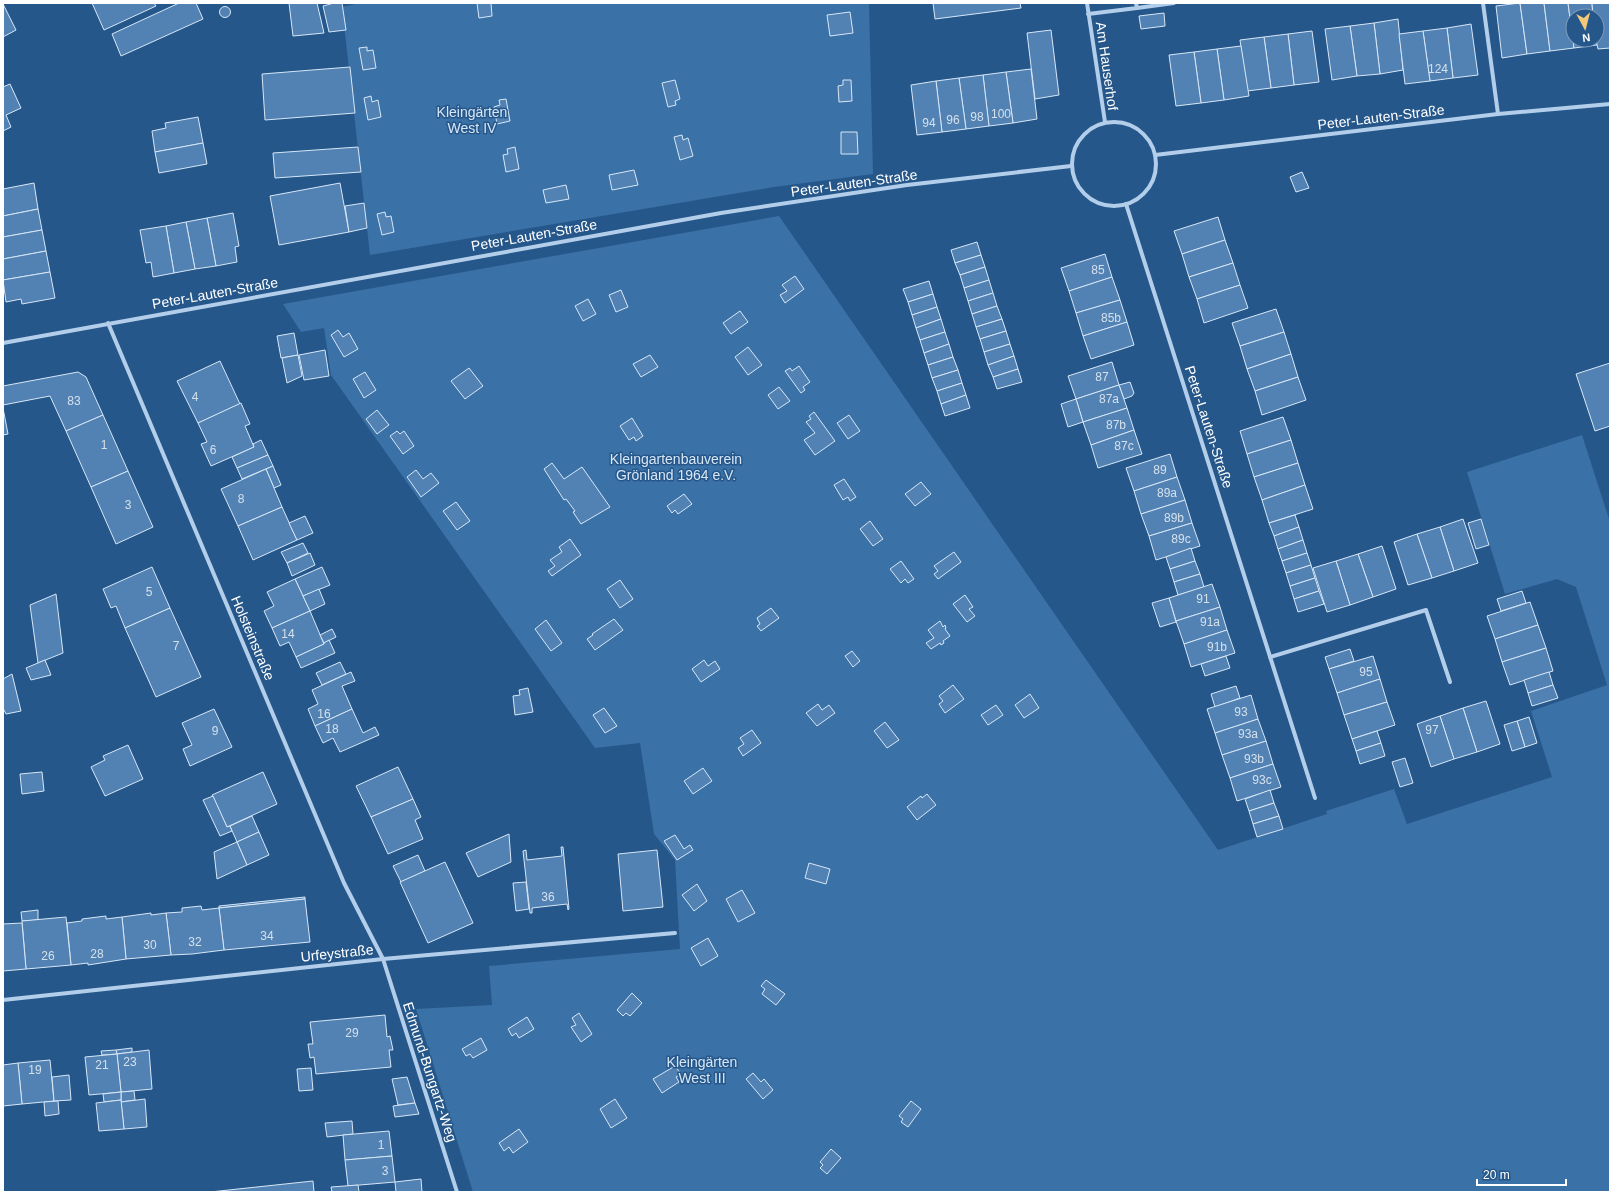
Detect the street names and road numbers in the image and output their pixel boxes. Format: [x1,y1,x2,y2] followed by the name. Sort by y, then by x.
[1093,21,1121,112] street label: Am Hauserhof
[1317,101,1446,133] street label: Peter-Lauten-Straße
[790,166,919,200] street label: Peter-Lauten-Straße
[470,216,598,254] street label: Peter-Lauten-Straße
[151,274,279,312] street label: Peter-Lauten-Straße
[1182,364,1236,490] street label: Peter-Lauten-Straße
[228,593,278,683] street label: Holsteinstraße
[300,941,374,965] street label: Urfeystraße
[400,1000,460,1144] street label: Edmund-Bungartz-Weg

